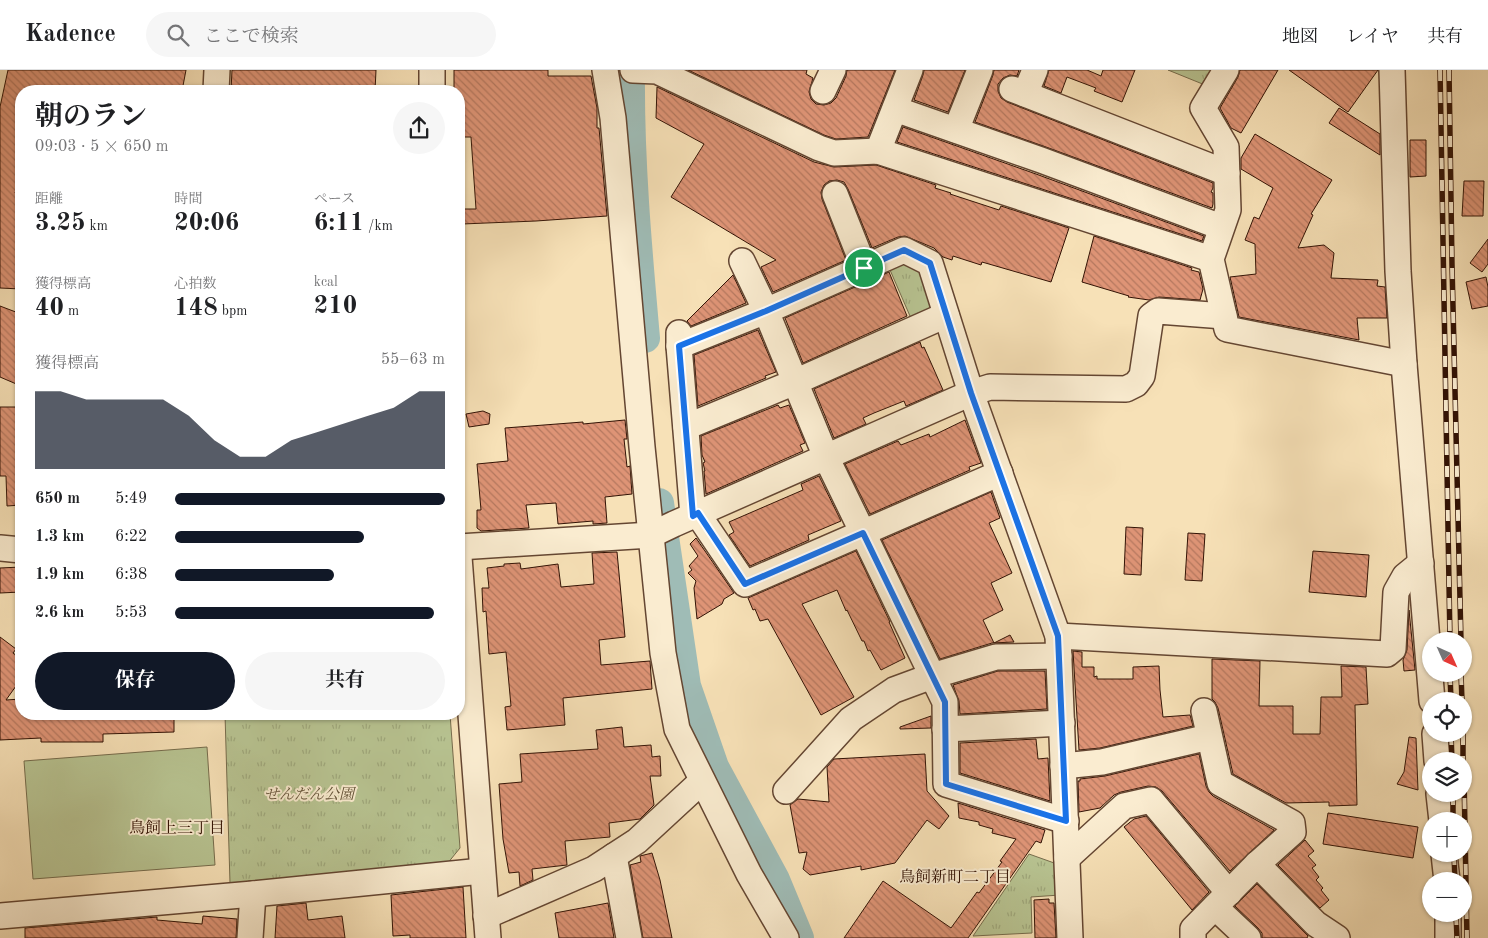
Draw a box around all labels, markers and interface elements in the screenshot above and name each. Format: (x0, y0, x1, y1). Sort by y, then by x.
search box (146, 12, 496, 57)
icon: search (164, 21, 192, 49)
text: Kadence (25, 23, 116, 47)
text: ここで検索 (204, 28, 299, 47)
text: 地図 (1282, 28, 1318, 46)
text: レイヤ (1346, 28, 1399, 46)
text: 共有 (1427, 28, 1463, 46)
button: share (393, 102, 445, 154)
text: 朝のラン (35, 104, 147, 132)
text: 09:03 · 5 × 650 m (35, 139, 168, 155)
text: 距離 (35, 192, 63, 206)
text: 時間 (174, 192, 202, 206)
text: ペース (314, 192, 355, 206)
text: 3.25 (35, 211, 86, 236)
text: 20:06 (174, 211, 239, 236)
text: 6:11 (314, 211, 364, 236)
text: km (86, 219, 108, 233)
text: /km (364, 219, 393, 233)
pin (843, 247, 885, 289)
icon: arrive (850, 254, 878, 282)
text: kcal (314, 275, 338, 289)
text: 獲得標高 (35, 277, 91, 291)
text: 心拍数 (174, 277, 216, 291)
text: 210 (314, 294, 357, 319)
text: 40 (35, 296, 64, 321)
text: 148 (174, 296, 218, 321)
text: m (64, 304, 79, 318)
text: bpm (218, 304, 247, 318)
text: 55–63 m (381, 352, 445, 368)
text: 獲得標高 (35, 356, 99, 372)
text: 650 m (35, 491, 80, 507)
text: 5:49 (115, 491, 147, 507)
text: 1.3 km (35, 529, 84, 545)
text: 6:22 (115, 529, 147, 545)
text: 1.9 km (35, 567, 84, 583)
text: 6:38 (115, 567, 147, 583)
text: 2.6 km (35, 605, 84, 621)
text: 5:53 (115, 605, 147, 621)
north arrow (1422, 632, 1472, 682)
map controls (1422, 632, 1472, 922)
button: 保存 (35, 652, 235, 710)
button: 共有 (245, 652, 445, 710)
button: locate (1422, 692, 1472, 742)
button: layers (1422, 752, 1472, 802)
park label: せんだん公園 (264, 786, 357, 803)
button: + (1422, 812, 1472, 862)
district label: 鳥飼上三丁目 (129, 819, 225, 837)
district label: 鳥飼新町二丁目 (899, 868, 1011, 886)
button: − (1422, 872, 1472, 922)

